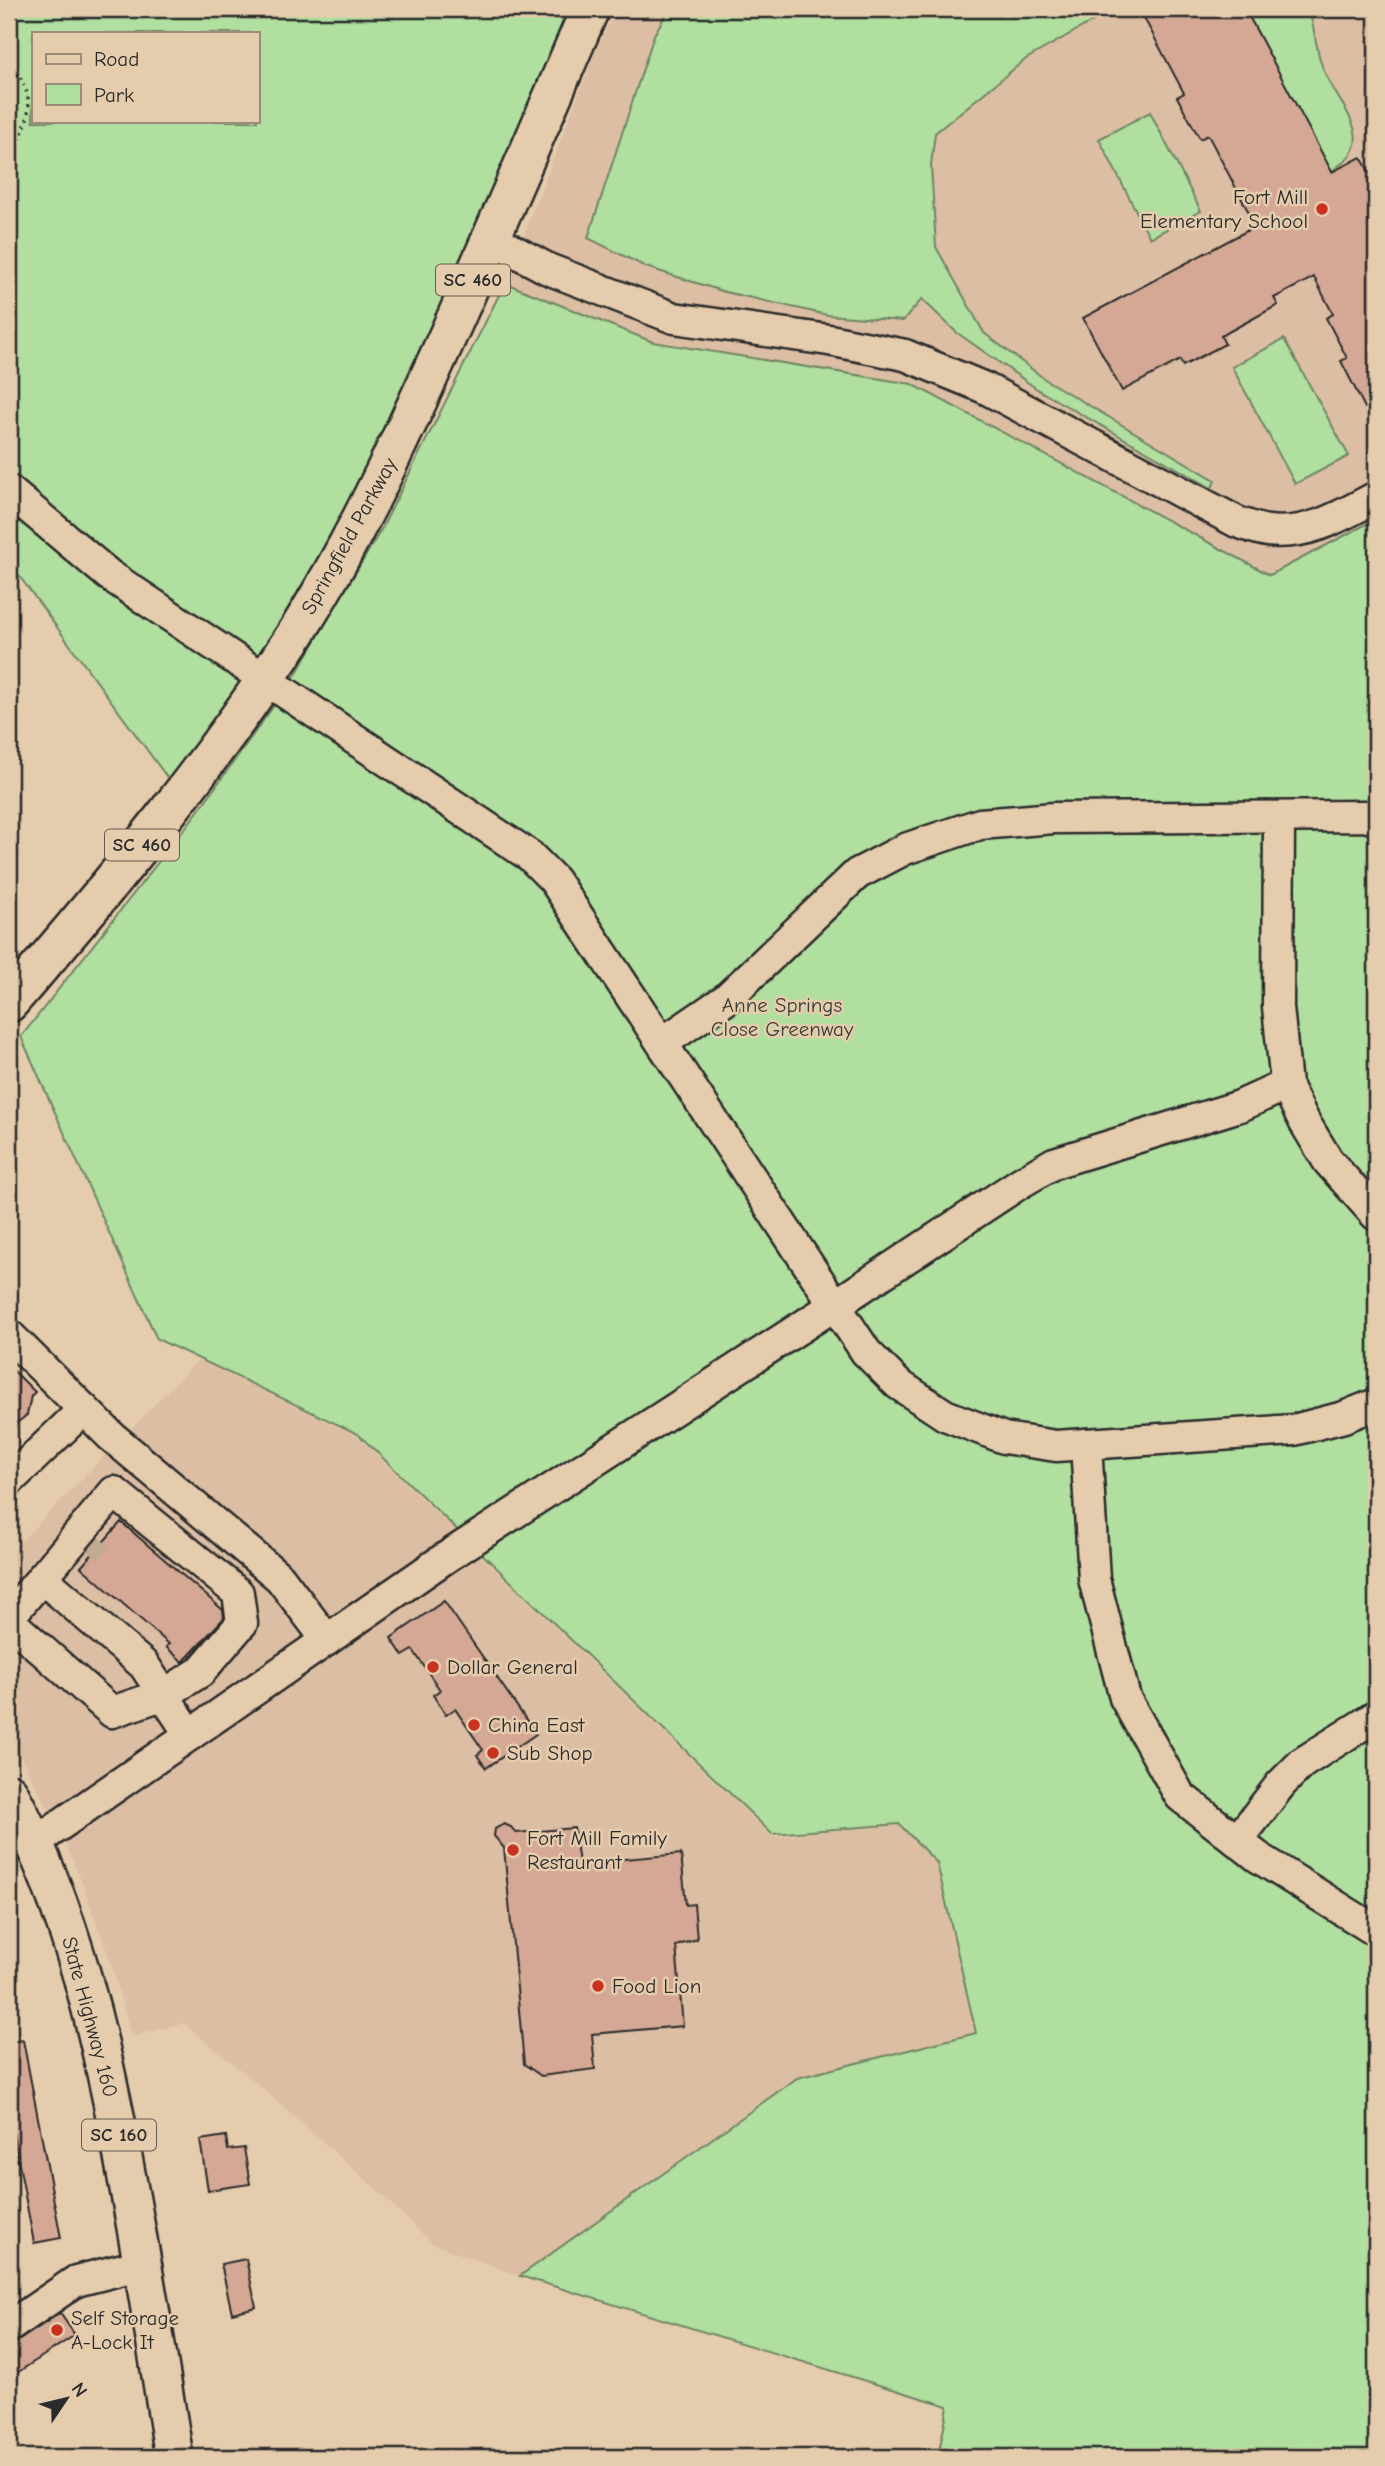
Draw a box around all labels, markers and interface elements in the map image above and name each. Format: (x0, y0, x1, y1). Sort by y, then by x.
legend (32, 32, 259, 122)
text: Road (94, 47, 139, 71)
text: Park (94, 83, 134, 107)
place label: Fort Mill Elementary School (1140, 185, 1308, 233)
marker: Fort Mill Elementary School (1314, 201, 1330, 217)
road number: SC 460 (436, 264, 510, 296)
street label: Springfield Parkway (296, 453, 402, 618)
road number: SC 460 (105, 830, 179, 860)
park label: Anne Springs Close Greenway (711, 993, 854, 1041)
place label: Dollar General (447, 1655, 578, 1679)
marker: Dollar General (425, 1659, 441, 1675)
place label: China East (488, 1713, 586, 1737)
marker: China East (466, 1717, 482, 1733)
place label: Sub Shop (507, 1741, 593, 1765)
marker: Sub Shop (485, 1745, 501, 1761)
place label: Fort Mill Family Restaurant (527, 1826, 667, 1874)
marker: Fort Mill Family Restaurant (505, 1842, 521, 1858)
street label: State Highway 160 (57, 1934, 123, 2100)
place label: Food Lion (612, 1974, 701, 1998)
marker: Food Lion (590, 1978, 606, 1994)
road number: SC 160 (82, 2120, 156, 2150)
place label: Self Storage A-Lock It (71, 2306, 179, 2354)
marker: Self Storage A-Lock It (49, 2322, 65, 2338)
north arrow (32, 2364, 102, 2434)
text: N (67, 2378, 92, 2401)

